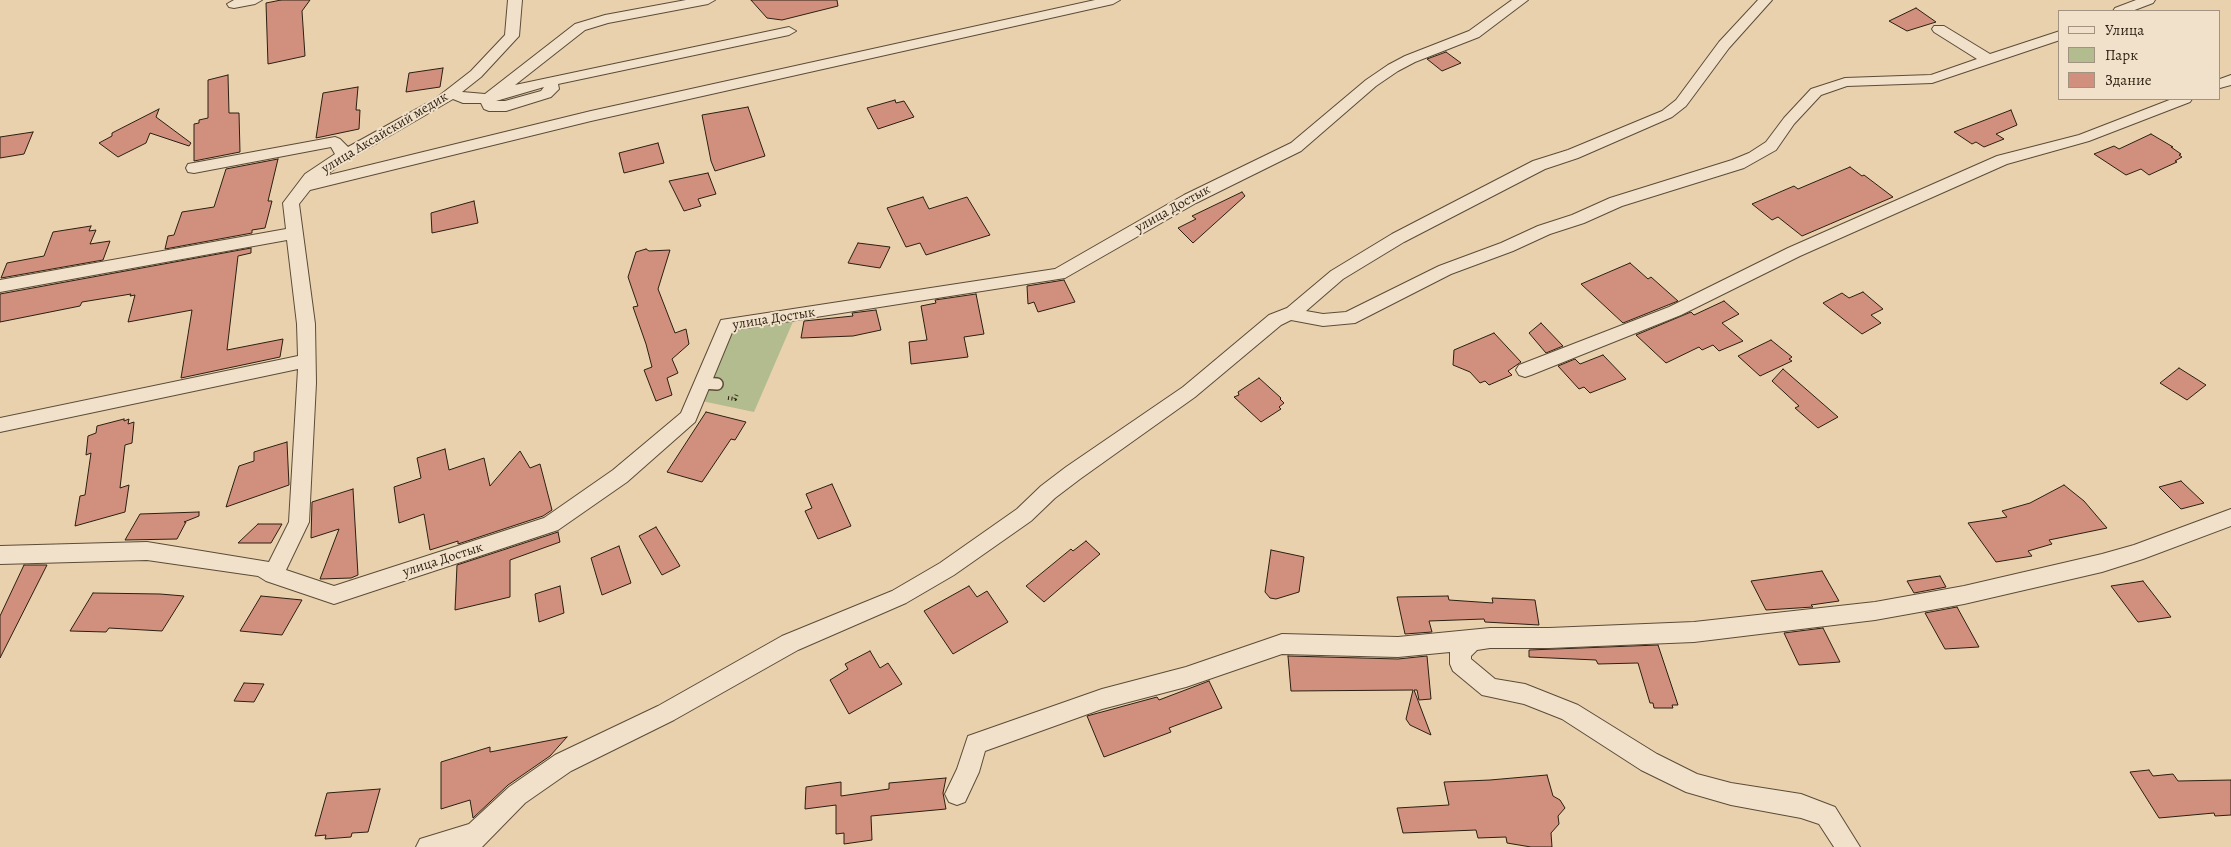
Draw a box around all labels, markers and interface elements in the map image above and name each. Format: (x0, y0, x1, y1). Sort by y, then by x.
legend (2058, 10, 2221, 100)
text: Улица (2105, 20, 2144, 40)
text: Парк (2105, 45, 2138, 65)
text: Здание (2105, 70, 2152, 90)
street label: улица Аксайский медик (319, 89, 451, 177)
street label: улица Достык (1132, 181, 1214, 237)
street label: улица Достык (731, 304, 817, 334)
street label: улица Достык (401, 539, 485, 581)

